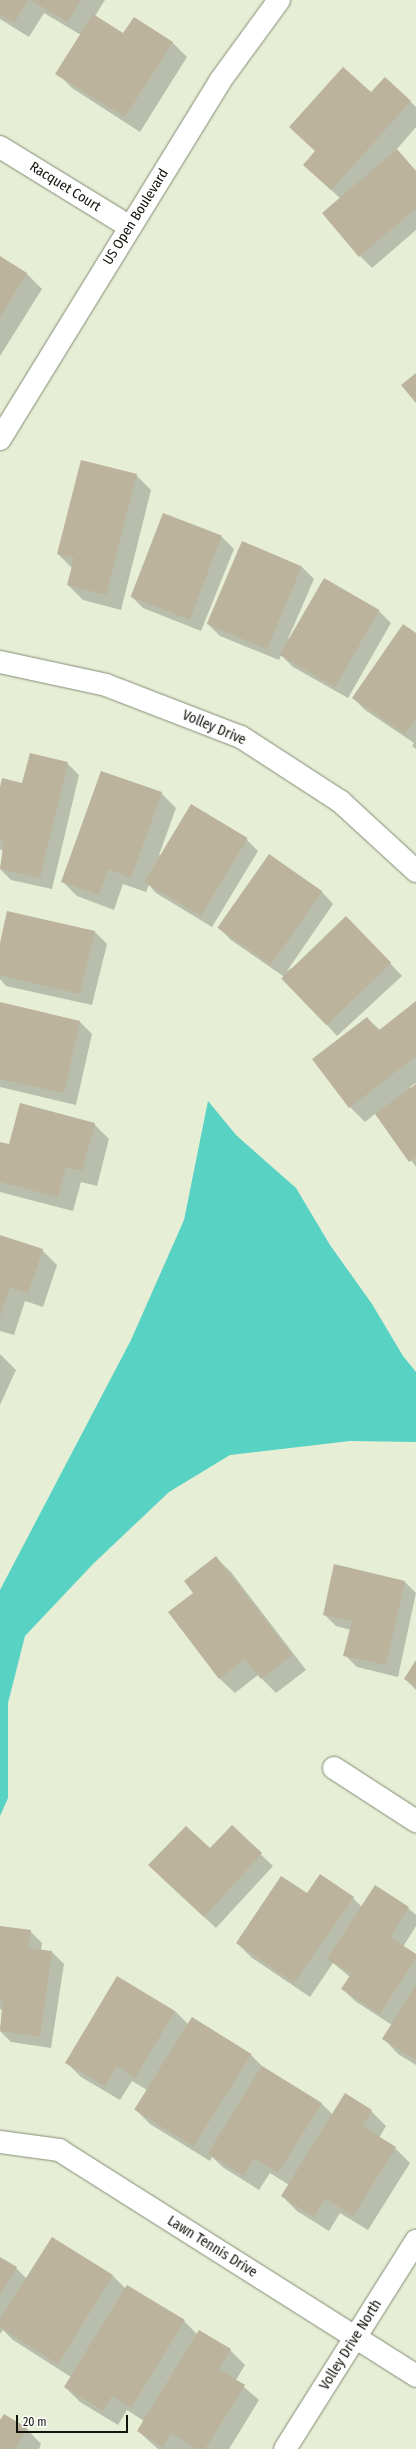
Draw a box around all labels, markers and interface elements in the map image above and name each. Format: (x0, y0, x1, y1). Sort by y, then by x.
street label: Racquet Court (26, 159, 104, 215)
street label: US Open Boulevard (100, 166, 172, 268)
street label: Volley Drive (180, 707, 248, 749)
street label: Lawn Tennis Drive (164, 2213, 260, 2281)
street label: Volley Drive North (316, 2297, 386, 2393)
scale bar (18, 2407, 130, 2433)
text: 20 m (23, 2415, 47, 2429)

